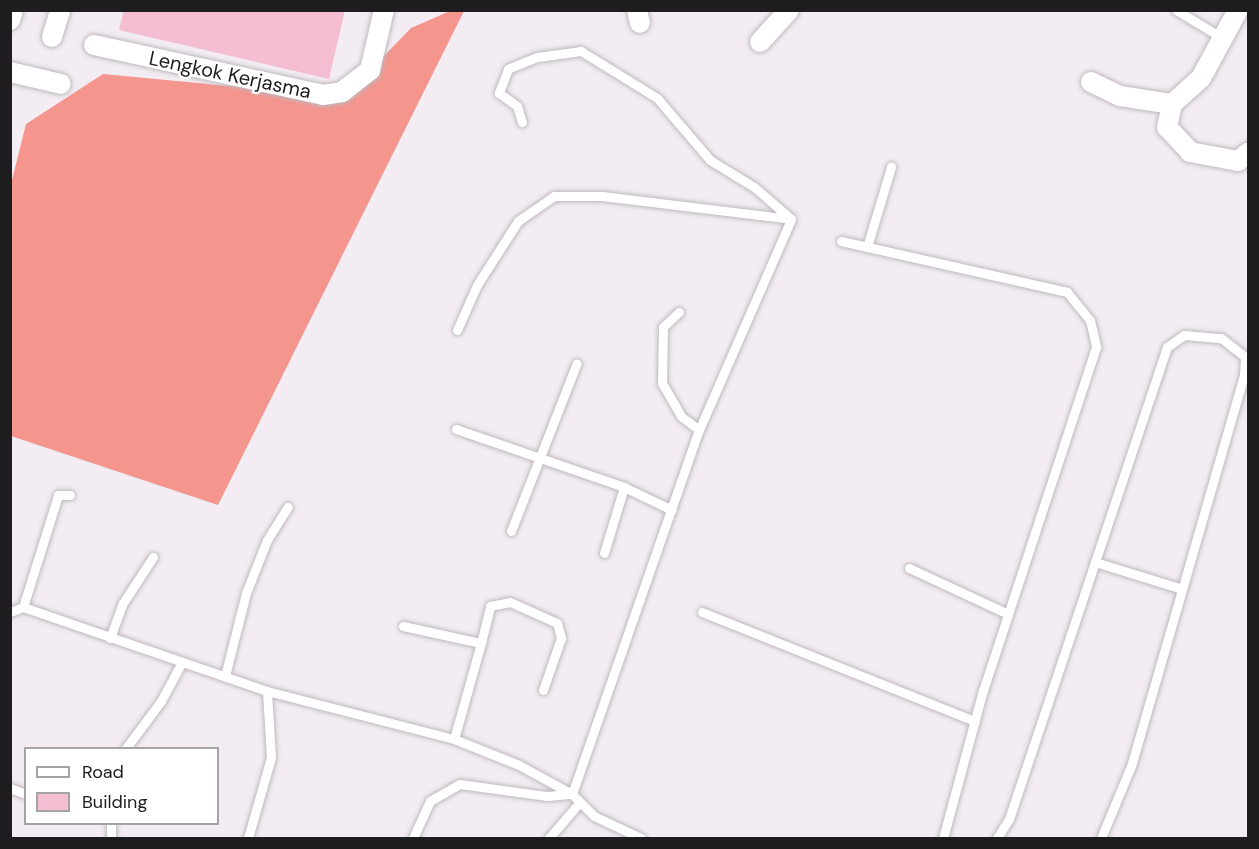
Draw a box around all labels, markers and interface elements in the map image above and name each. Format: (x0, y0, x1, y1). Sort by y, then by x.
street label: Lengkok Kerjasma (147, 46, 313, 104)
legend (24, 747, 219, 825)
text: Road (82, 760, 124, 784)
text: Building (82, 790, 147, 814)

